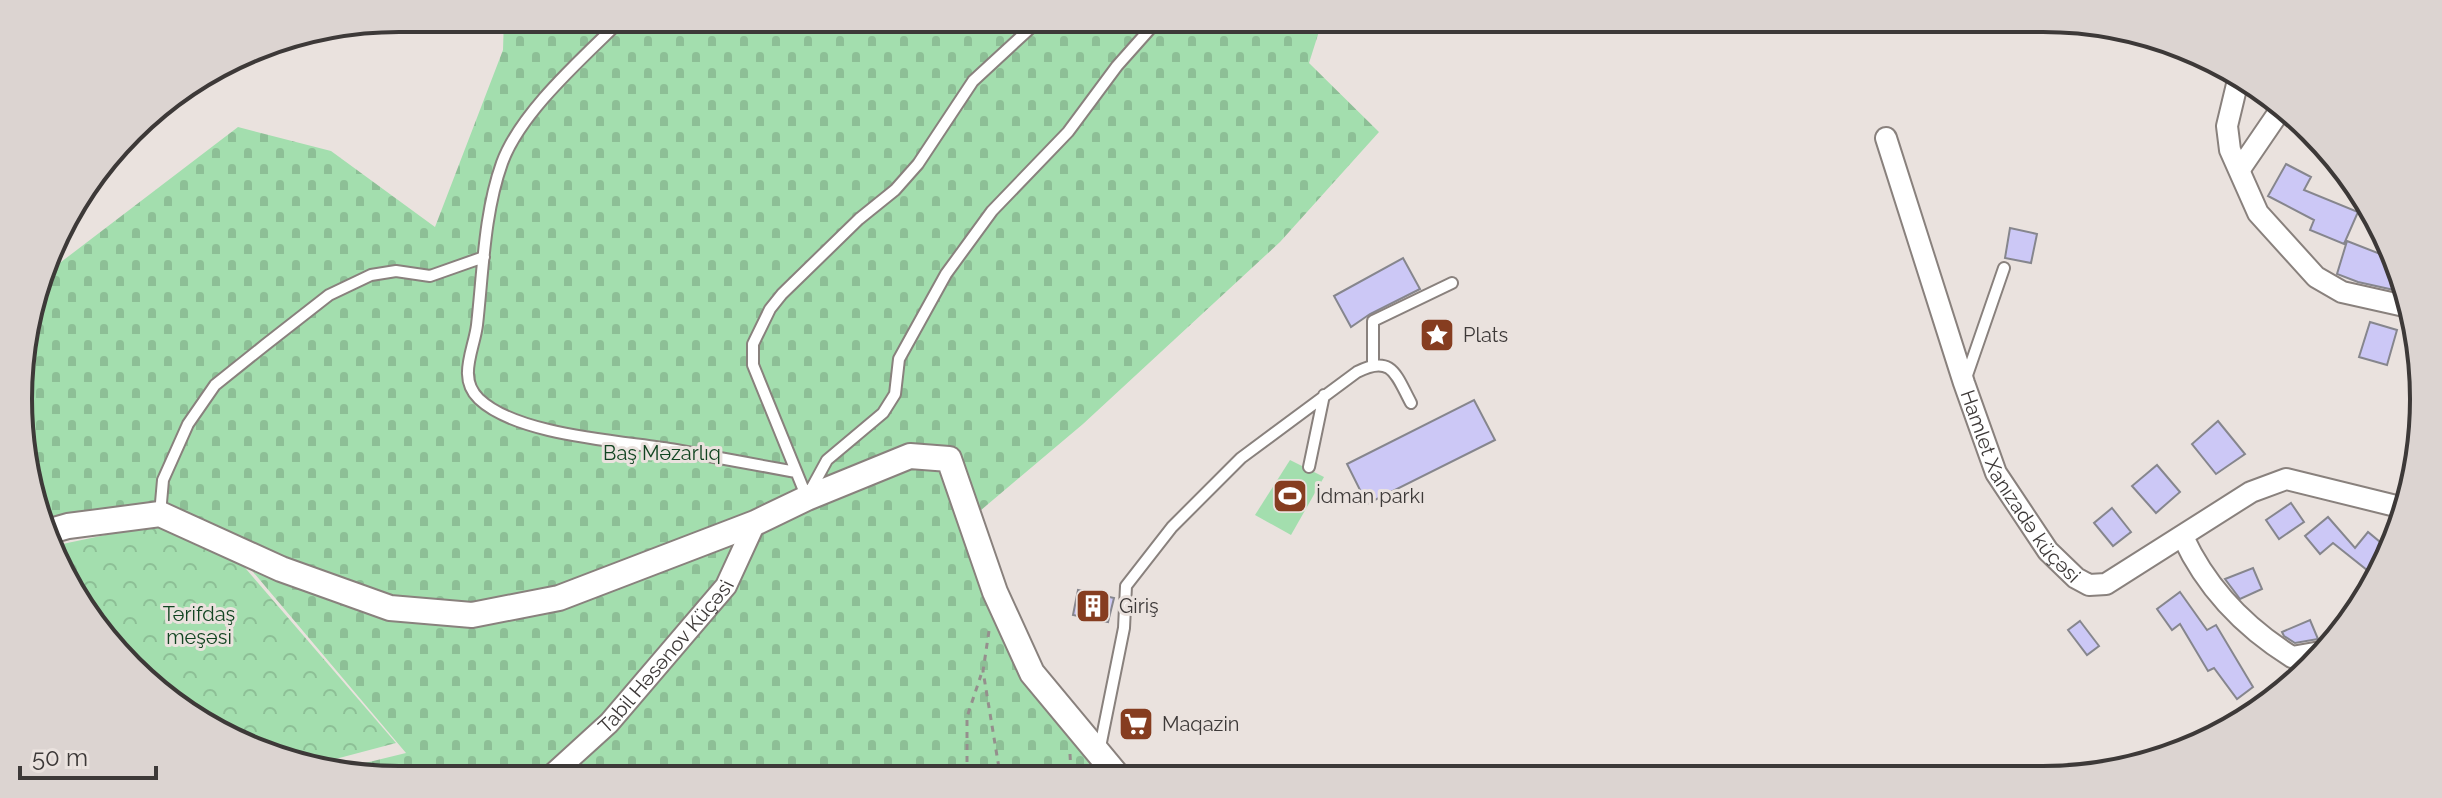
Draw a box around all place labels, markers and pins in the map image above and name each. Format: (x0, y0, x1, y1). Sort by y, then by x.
place icon: Plats (1418, 316, 1456, 354)
place label: Plats (1463, 323, 1508, 347)
sports icon: İdman parkı (1271, 477, 1309, 515)
place label: İdman parkı (1316, 483, 1425, 508)
building icon: Giriş (1074, 587, 1112, 625)
place label: Giriş (1119, 594, 1159, 618)
supermarket icon: Maqazin (1117, 705, 1155, 743)
place label: Maqazin (1162, 712, 1239, 736)

